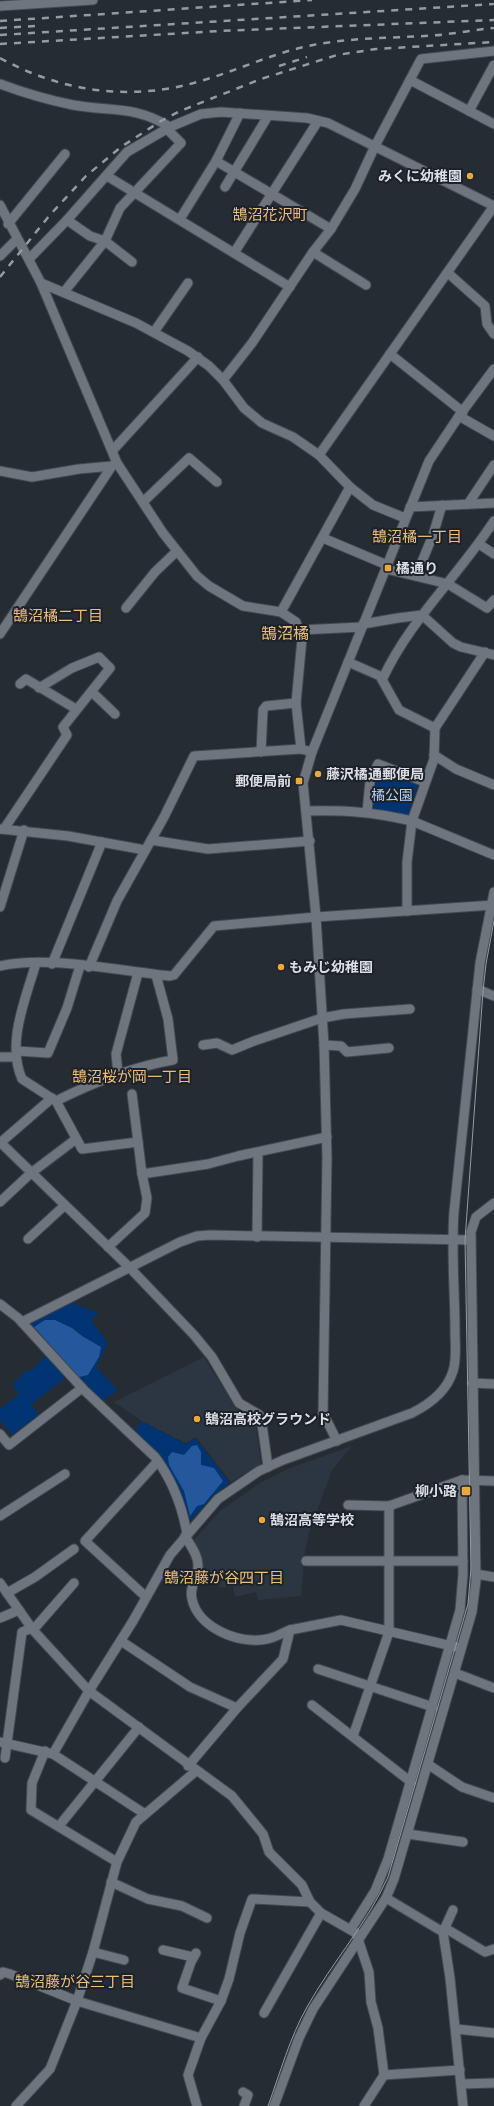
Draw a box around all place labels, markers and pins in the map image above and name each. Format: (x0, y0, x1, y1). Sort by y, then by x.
place label: みくに幼稚園 (378, 167, 462, 186)
marker: みくに幼稚園 (465, 171, 475, 181)
place label: 橘通り (396, 559, 438, 578)
marker: 橘通り (383, 563, 393, 573)
place label: 藤沢橘通郵便局 (326, 765, 424, 784)
marker: 藤沢橘通郵便局 (313, 769, 323, 779)
place label: 郵便局前 (235, 772, 291, 791)
marker: 郵便局前 (294, 776, 304, 786)
place label: もみじ幼稚園 (289, 958, 373, 977)
marker: もみじ幼稚園 (276, 962, 286, 972)
place label: 鵠沼高校グラウンド (205, 1410, 331, 1429)
marker: 鵠沼高校グラウンド (192, 1414, 202, 1424)
place label: 柳小路 (415, 1482, 457, 1501)
marker: 柳小路 (460, 1485, 472, 1497)
place label: 鵠沼高等学校 (270, 1511, 354, 1530)
marker: 鵠沼高等学校 (257, 1515, 267, 1525)

